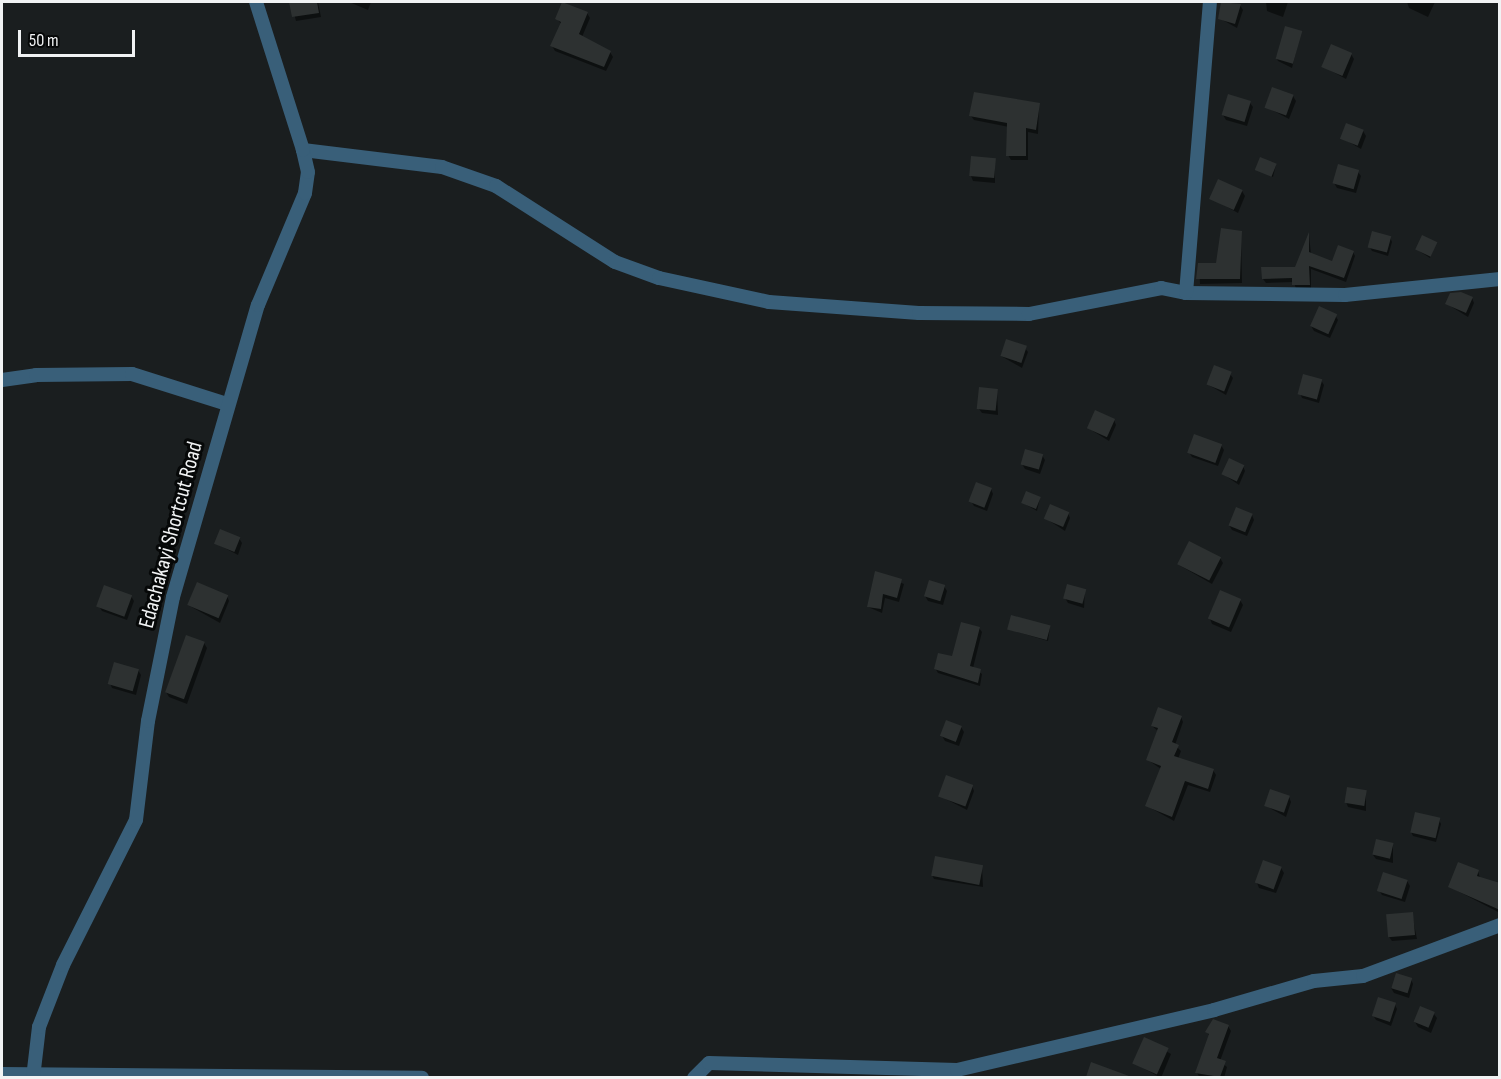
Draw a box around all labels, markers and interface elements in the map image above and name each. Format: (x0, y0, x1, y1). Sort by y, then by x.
scale bar (21, 18, 138, 56)
text: 50 m (29, 30, 59, 51)
street label: Edachakayi Shortcut Road (133, 439, 209, 631)

